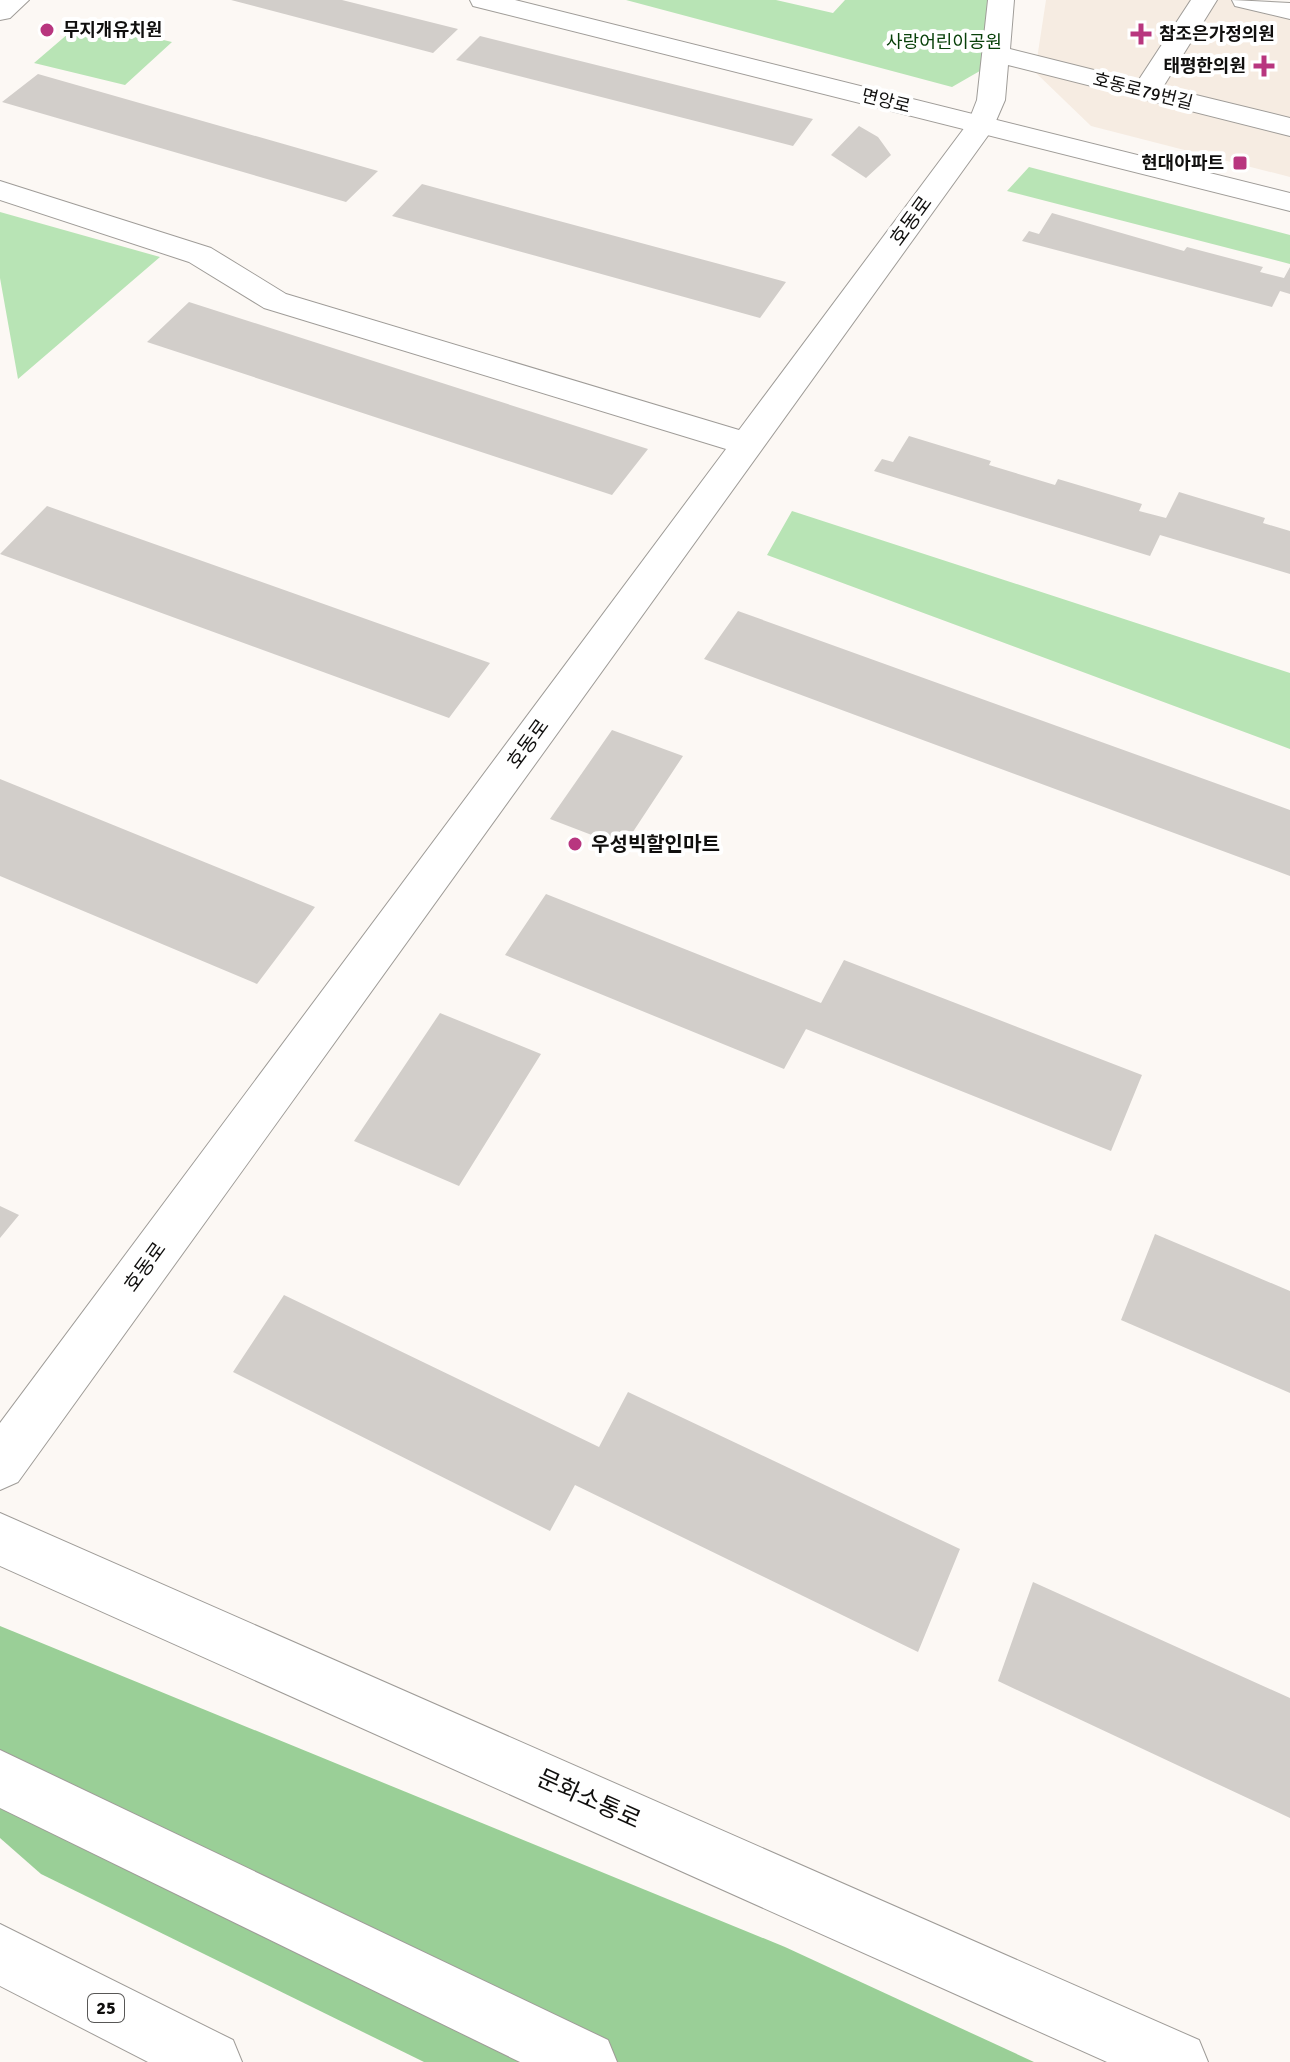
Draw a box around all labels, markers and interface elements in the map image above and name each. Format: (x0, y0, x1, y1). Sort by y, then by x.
place label: 무지개유치원 (63, 19, 162, 41)
marker: 무지개유치원 (38, 21, 56, 39)
marker: 참조은가정의원 (1130, 23, 1152, 45)
place label: 참조은가정의원 (1159, 23, 1275, 45)
park label: 사랑어린이공원 (886, 31, 1002, 53)
place label: 태평한의원 (1163, 55, 1246, 77)
marker: 태평한의원 (1253, 55, 1275, 77)
street label: 호동로79번길 (1091, 68, 1195, 114)
street label: 면앙로 (859, 84, 913, 118)
place label: 현대아파트 (1141, 152, 1224, 174)
marker: 현대아파트 (1231, 154, 1249, 172)
street label: 호동로 (885, 191, 937, 251)
street label: 호동로 (502, 714, 554, 774)
place label: 우성빅할인마트 (591, 832, 720, 857)
marker: 우성빅할인마트 (566, 835, 584, 853)
street label: 호동로 (119, 1237, 171, 1297)
street label: 문화소통로 (532, 1763, 646, 1835)
road number: 25 (88, 1994, 124, 2022)

